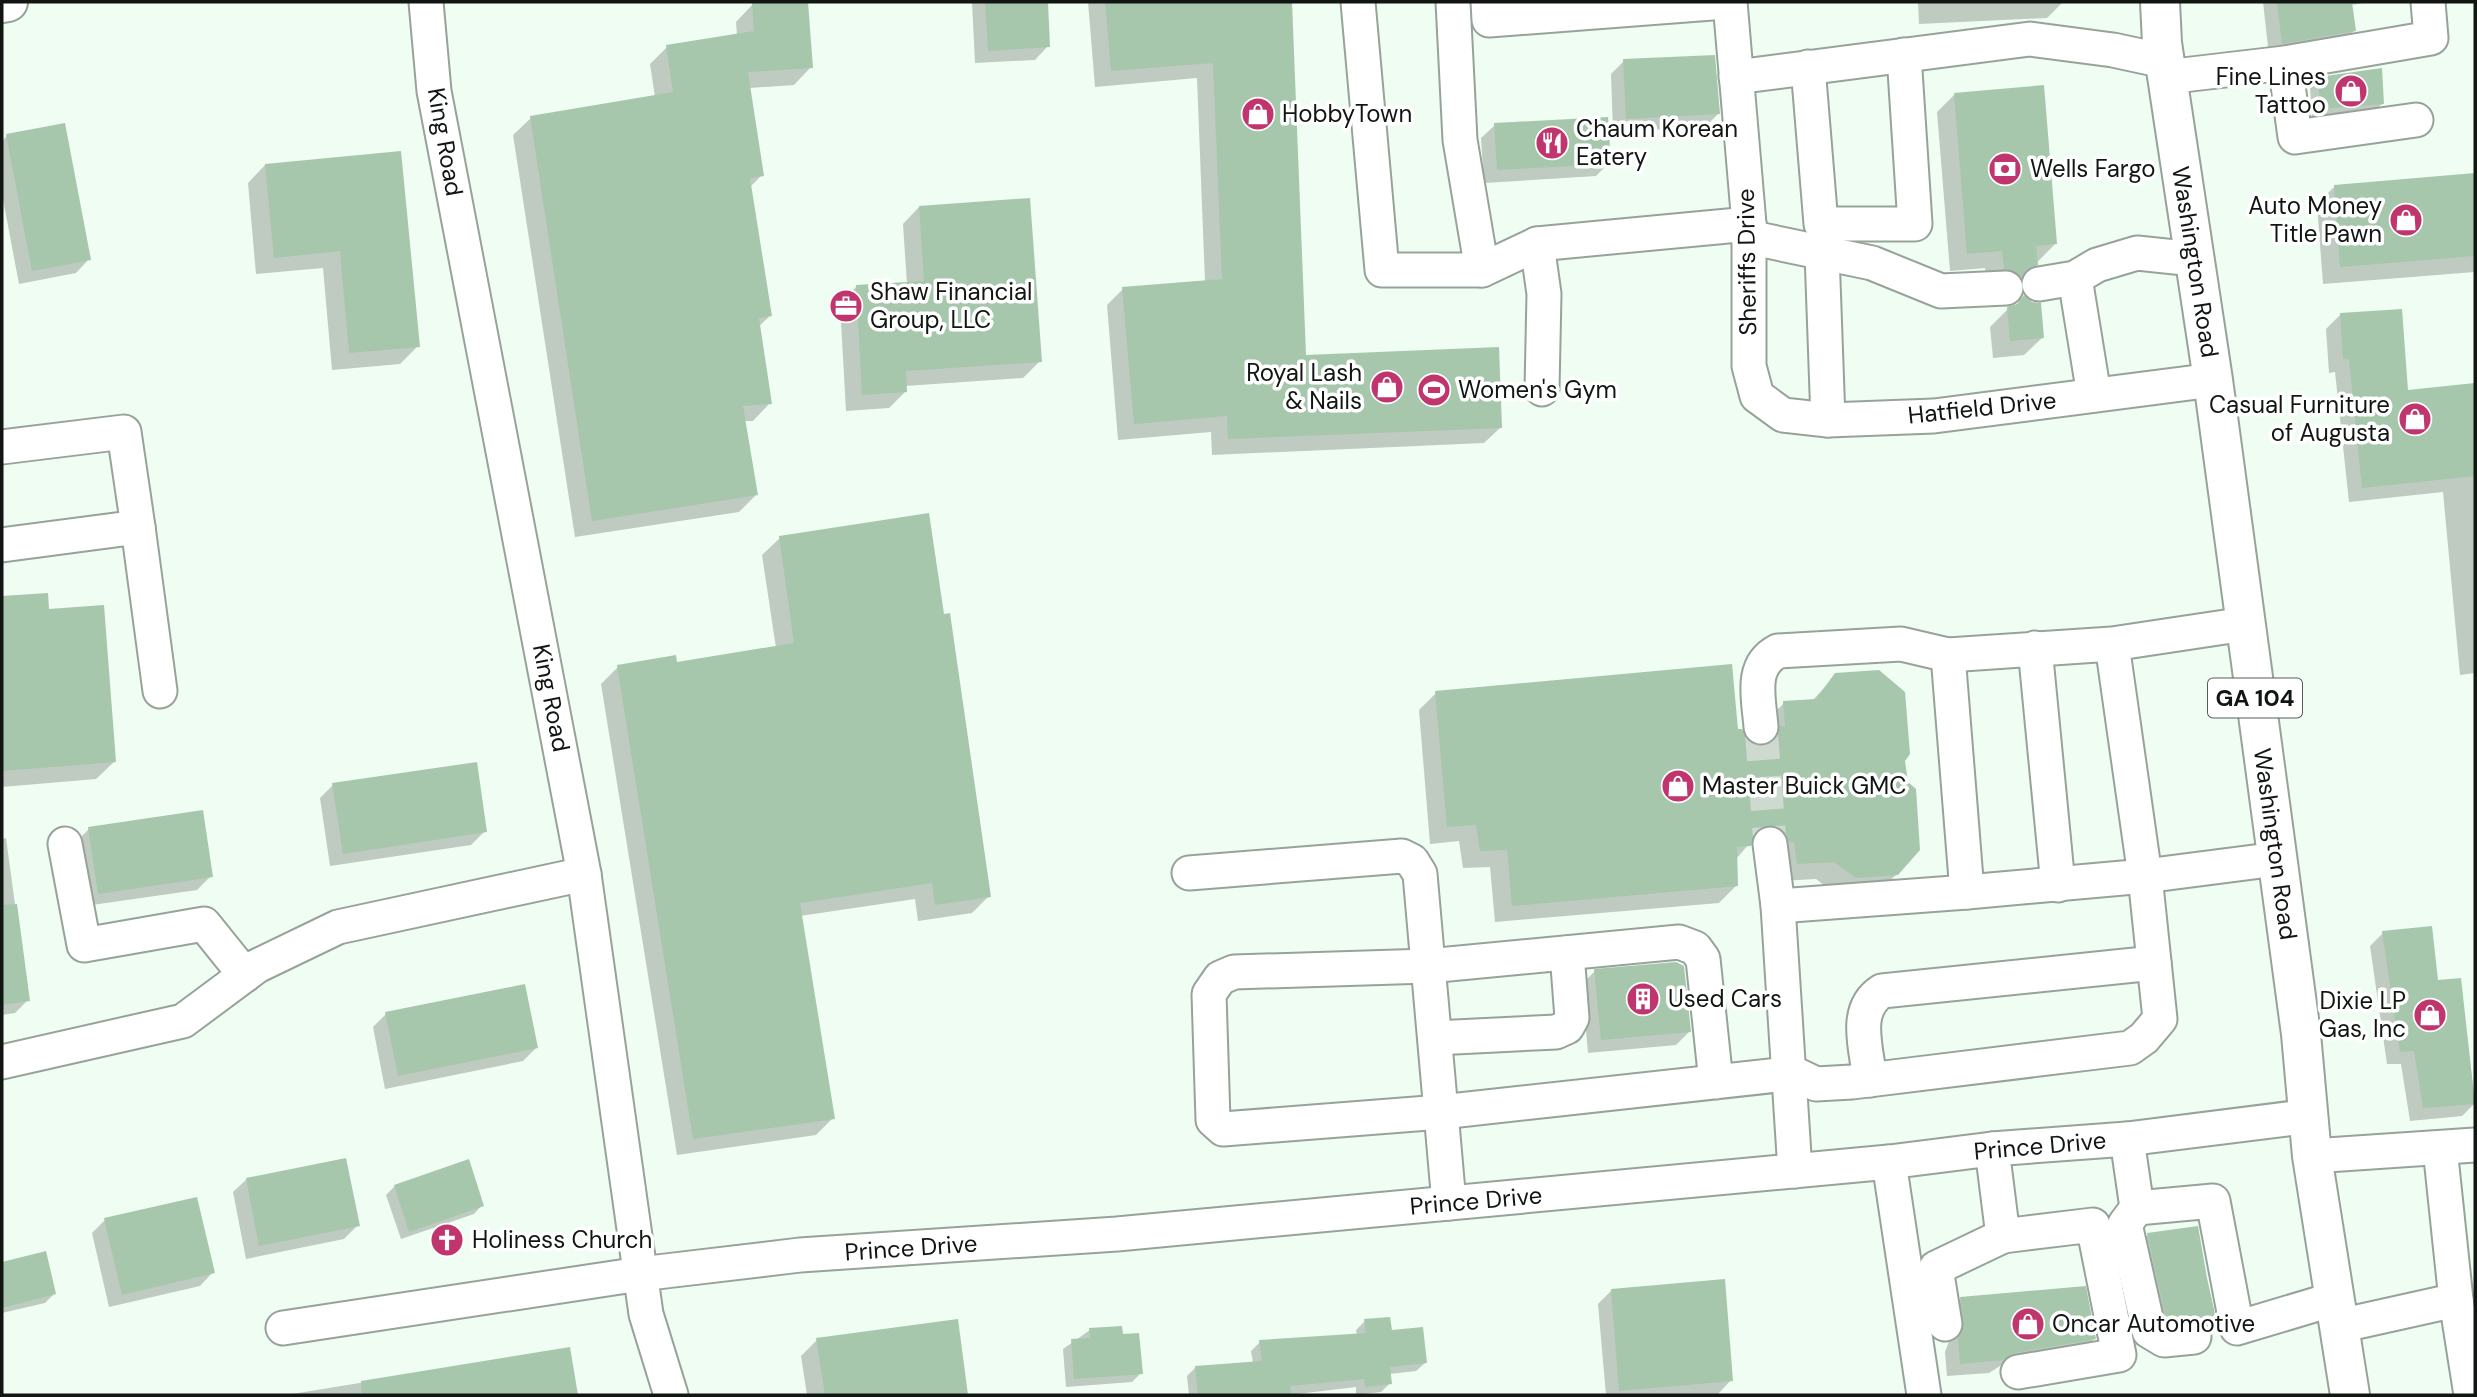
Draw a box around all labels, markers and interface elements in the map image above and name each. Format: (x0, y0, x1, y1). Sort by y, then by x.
place label: Fine Lines Tattoo (2216, 61, 2326, 120)
shop icon: Fine Lines Tattoo (2332, 72, 2370, 110)
street label: King Road (421, 85, 470, 198)
shop icon: HobbyTown (1239, 95, 1277, 133)
place label: HobbyTown (1282, 98, 1412, 129)
place label: Chaum Korean Eatery (1576, 113, 1738, 172)
restaurant icon: Chaum Korean Eatery (1533, 124, 1571, 162)
bank icon: Wells Fargo (1986, 150, 2024, 188)
place label: Wells Fargo (2030, 153, 2156, 184)
street label: Washington Road (2165, 164, 2226, 360)
street label: Sheriffs Drive (1730, 188, 1763, 336)
place label: Auto Money Title Pawn (2248, 190, 2382, 249)
shop icon: Auto Money Title Pawn (2387, 201, 2425, 239)
place label: Shaw Financial Group, LLC (870, 276, 1032, 335)
office icon: Shaw Financial Group, LLC (827, 287, 865, 325)
place label: Royal Lash & Nails (1246, 357, 1362, 416)
shop icon: Royal Lash & Nails (1368, 368, 1406, 406)
sports icon: Women's Gym (1415, 371, 1453, 409)
place label: Women's Gym (1458, 374, 1617, 405)
street label: Hatfield Drive (1906, 384, 2058, 431)
place label: Casual Furniture of Augusta (2209, 389, 2390, 448)
shop icon: Casual Furniture of Augusta (2396, 400, 2434, 438)
street label: King Road (526, 641, 577, 754)
road number: GA 104 (2208, 678, 2302, 718)
street label: Washington Road (2247, 746, 2304, 942)
shop icon: Master Buick GMC (1659, 767, 1697, 805)
place label: Master Buick GMC (1702, 770, 1907, 801)
building icon: Used Cars (1624, 980, 1662, 1018)
place label: Used Cars (1668, 983, 1782, 1014)
place label: Dixie LP Gas, Inc (2319, 985, 2406, 1044)
shop icon: Dixie LP Gas, Inc (2411, 996, 2449, 1034)
street label: Prince Drive (1972, 1124, 2108, 1167)
street label: Prince Drive (1408, 1179, 1544, 1222)
church icon: Holiness Church (428, 1221, 466, 1259)
place label: Holiness Church (472, 1224, 652, 1255)
street label: Prince Drive (844, 1227, 978, 1268)
shop icon: Oncar Automotive (2009, 1305, 2047, 1343)
place label: Oncar Automotive (2052, 1308, 2255, 1339)

